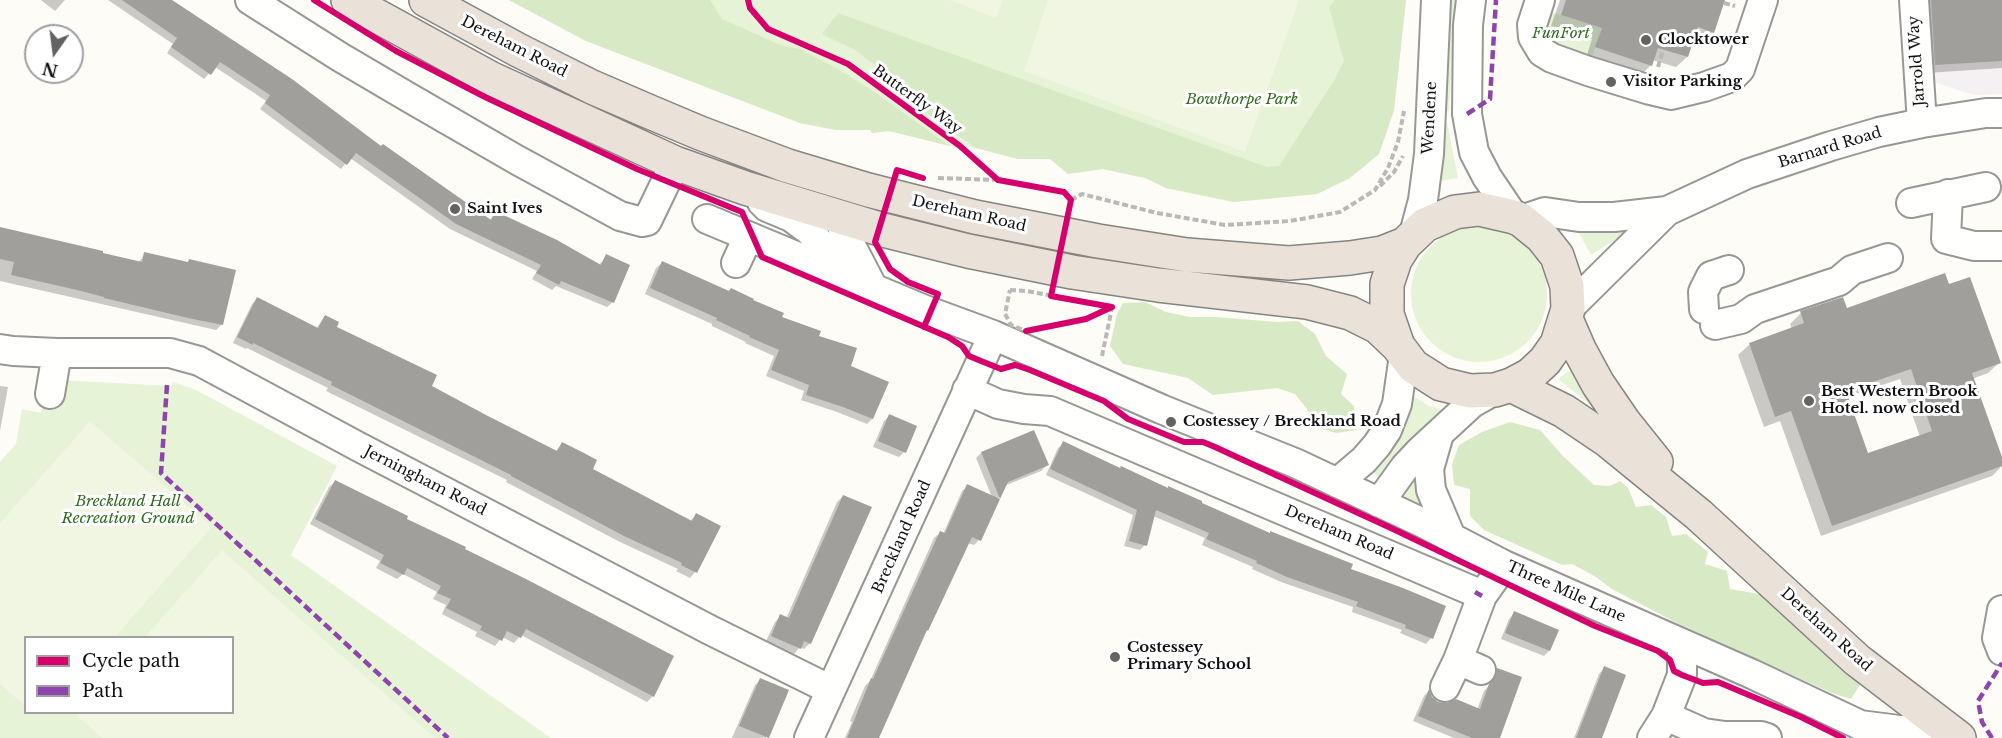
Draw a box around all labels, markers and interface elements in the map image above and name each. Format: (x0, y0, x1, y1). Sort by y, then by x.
street label: Dereham Road (458, 13, 570, 81)
street label: Jarrold Way (1905, 15, 1929, 107)
north arrow (24, 24, 84, 84)
park label: FunFort (1532, 25, 1590, 43)
place label: Clocktower (1658, 31, 1749, 49)
marker: Clocktower (1639, 33, 1653, 47)
text: N (40, 58, 60, 81)
street label: Butterfly Way (869, 61, 965, 139)
place label: Visitor Parking (1623, 73, 1742, 91)
marker: Visitor Parking (1604, 75, 1618, 89)
street label: Wendene (1419, 81, 1441, 155)
park label: Bowthorpe Park (1186, 91, 1298, 109)
street label: Barnard Road (1776, 124, 1884, 172)
street label: Dereham Road (910, 192, 1028, 236)
place label: Saint Ives (467, 200, 542, 218)
marker: Saint Ives (448, 202, 462, 216)
place label: Best Western Brook Hotel. now closed (1821, 383, 1977, 418)
marker: Best Western Brook Hotel. now closed (1802, 394, 1816, 408)
place label: Costessey / Breckland Road (1183, 413, 1401, 431)
marker: Costessey / Breckland Road (1164, 415, 1178, 429)
street label: Jerningham Road (361, 442, 489, 520)
street label: Breckland Road (869, 478, 935, 596)
park label: Breckland Hall Recreation Ground (62, 493, 194, 528)
street label: Dereham Road (1282, 502, 1396, 564)
street label: Three Mile Lane (1504, 558, 1628, 626)
street label: Dereham Road (1777, 584, 1875, 676)
legend (24, 636, 234, 714)
place label: Costessey Primary School (1127, 639, 1251, 674)
text: Cycle path (82, 650, 180, 672)
marker: Costessey Primary School (1108, 650, 1122, 664)
text: Path (82, 680, 123, 702)

